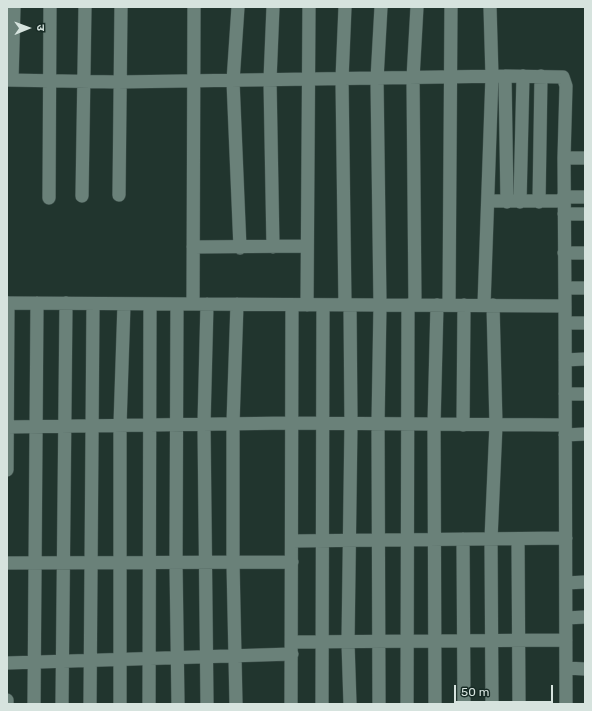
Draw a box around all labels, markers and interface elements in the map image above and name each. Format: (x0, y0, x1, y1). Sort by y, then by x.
north arrow (8, 8, 48, 48)
text: उ (34, 24, 47, 31)
scale bar (456, 677, 555, 703)
text: 50 m (461, 685, 489, 699)

